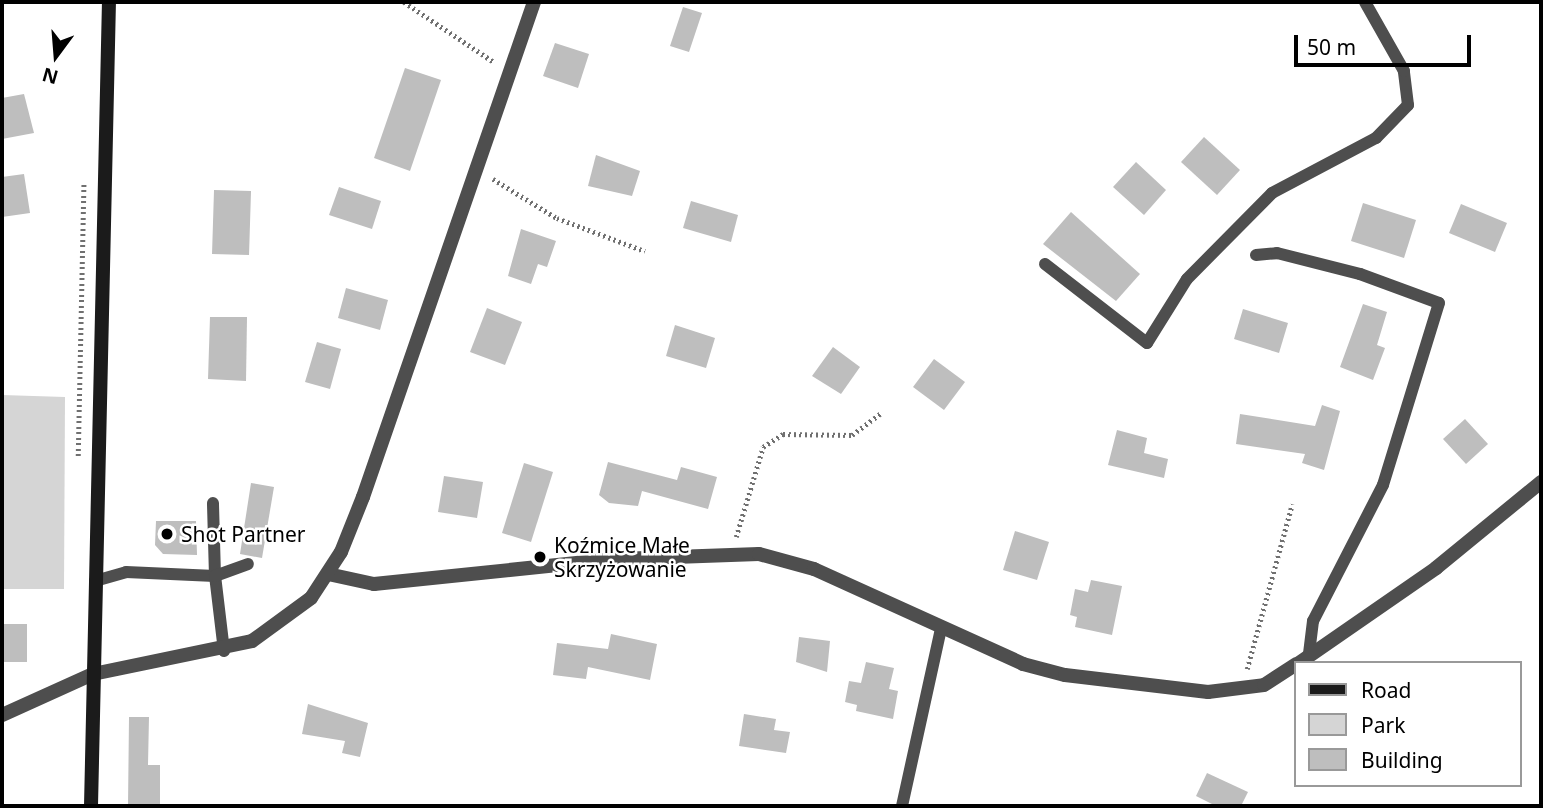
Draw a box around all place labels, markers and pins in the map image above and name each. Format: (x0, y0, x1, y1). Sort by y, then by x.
place label: Shot Partner (181, 521, 305, 547)
marker: Shot Partner (159, 526, 175, 542)
place label: Koźmice Małe Skrzyżowanie (554, 532, 690, 582)
marker: Koźmice Małe Skrzyżowanie (532, 549, 548, 565)

